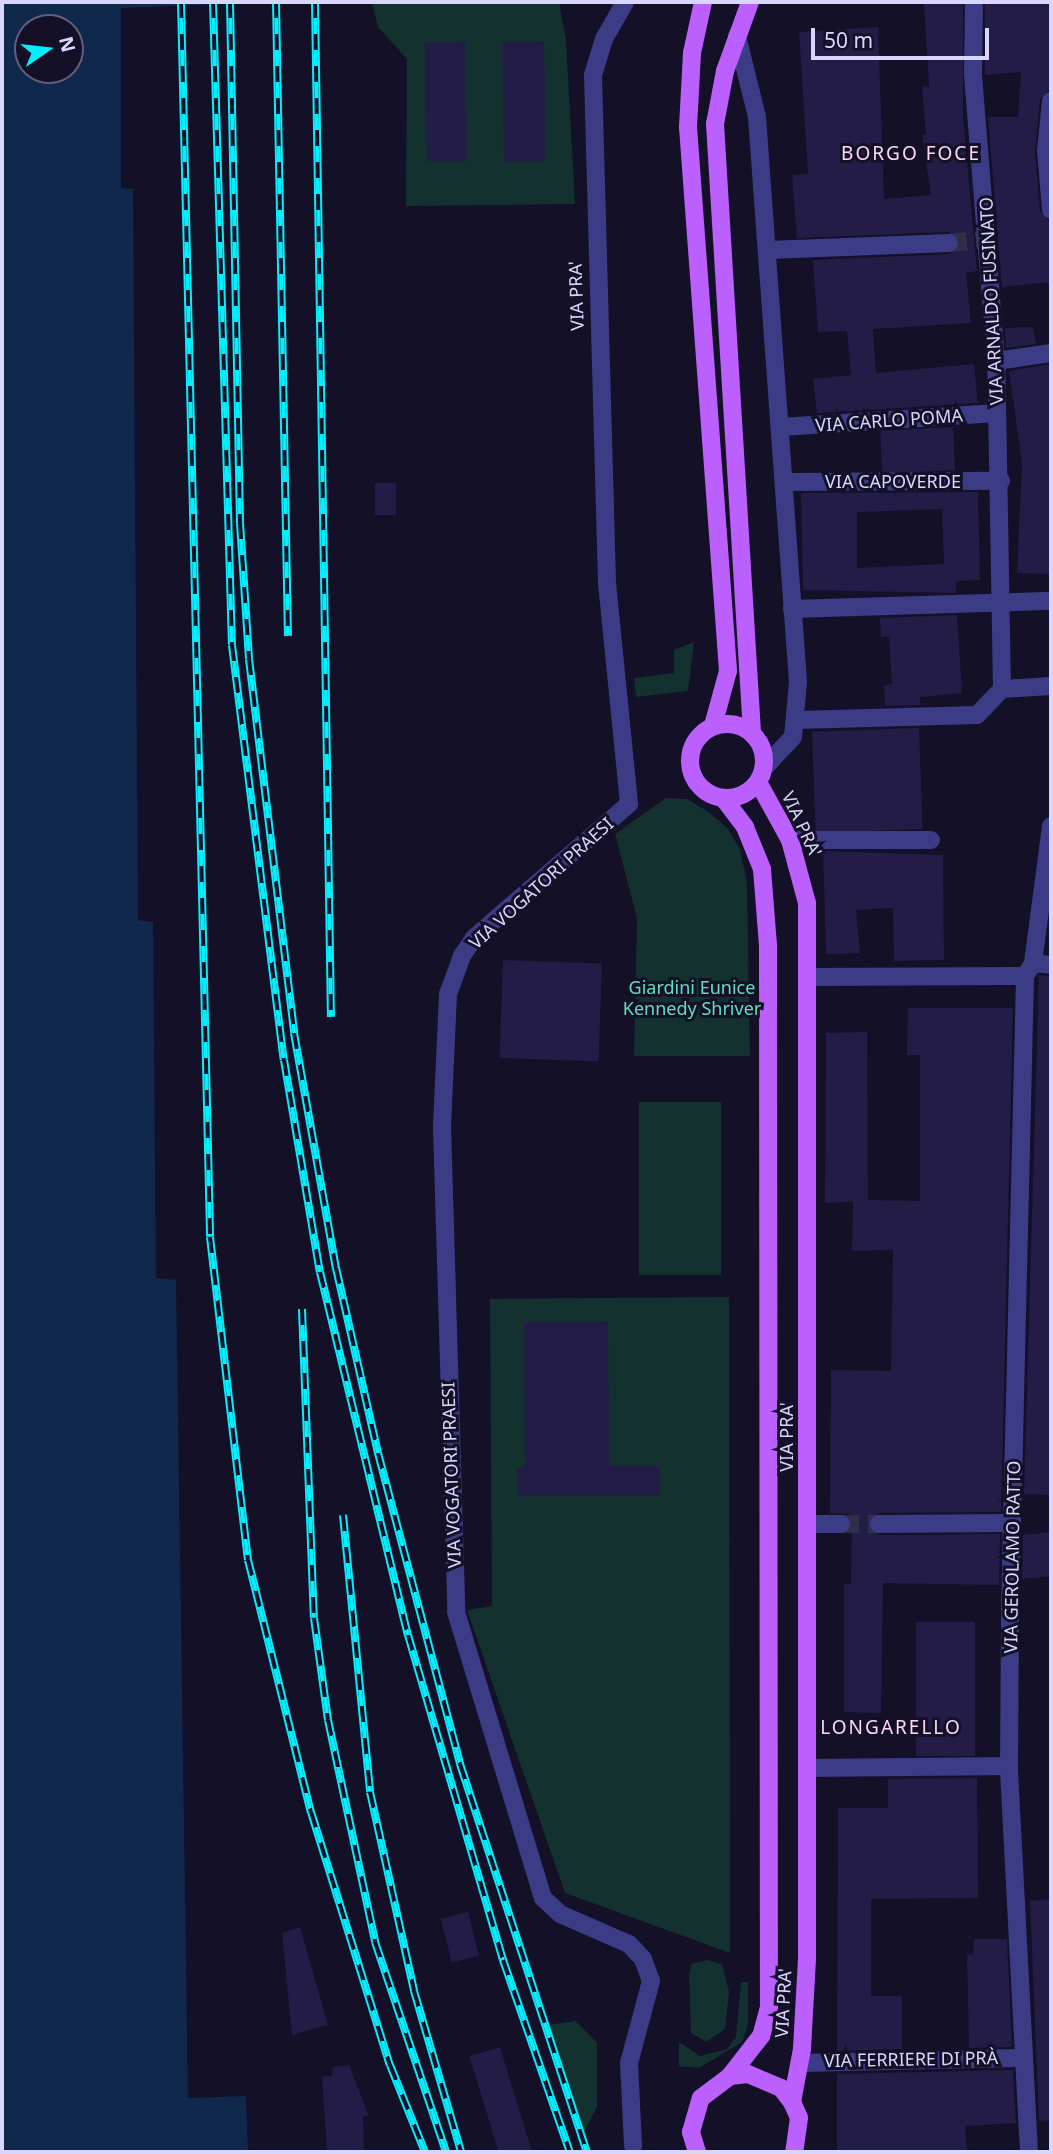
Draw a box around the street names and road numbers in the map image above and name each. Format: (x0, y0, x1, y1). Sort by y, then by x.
street label: VIA ARNALDO FUSINATO (975, 196, 1007, 406)
street label: VIA PRA' (564, 261, 588, 331)
street label: VIA CARLO POMA (815, 404, 963, 436)
street label: VIA CAPOVERDE (825, 470, 961, 492)
street label: VIA PRA' (778, 788, 826, 860)
street label: VIA VOGATORI PRAESI (465, 813, 617, 953)
street label: VIA VOGATORI PRAESI (437, 1381, 465, 1569)
street label: VIA PRA' (775, 1402, 797, 1472)
street label: VIA GEROLAMO RATTO (1000, 1460, 1024, 1654)
street label: VIA PRA' (770, 1968, 796, 2038)
street label: VIA FERRIERE DI PRÀ (824, 2047, 998, 2071)

